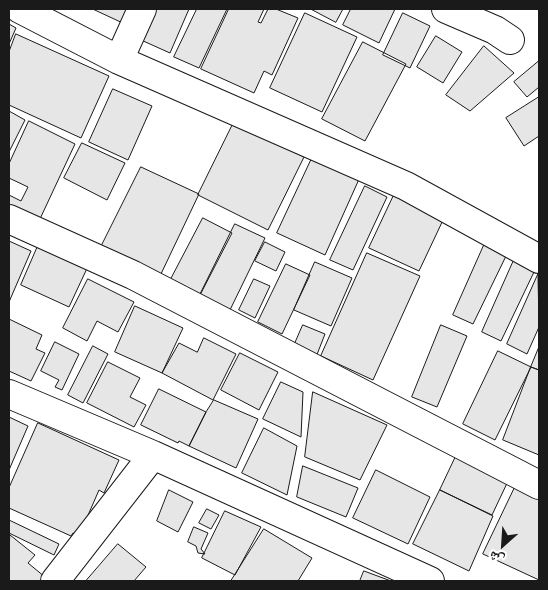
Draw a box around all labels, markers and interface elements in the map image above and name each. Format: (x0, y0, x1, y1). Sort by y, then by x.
north arrow (478, 520, 528, 570)
text: ش (486, 548, 507, 570)

